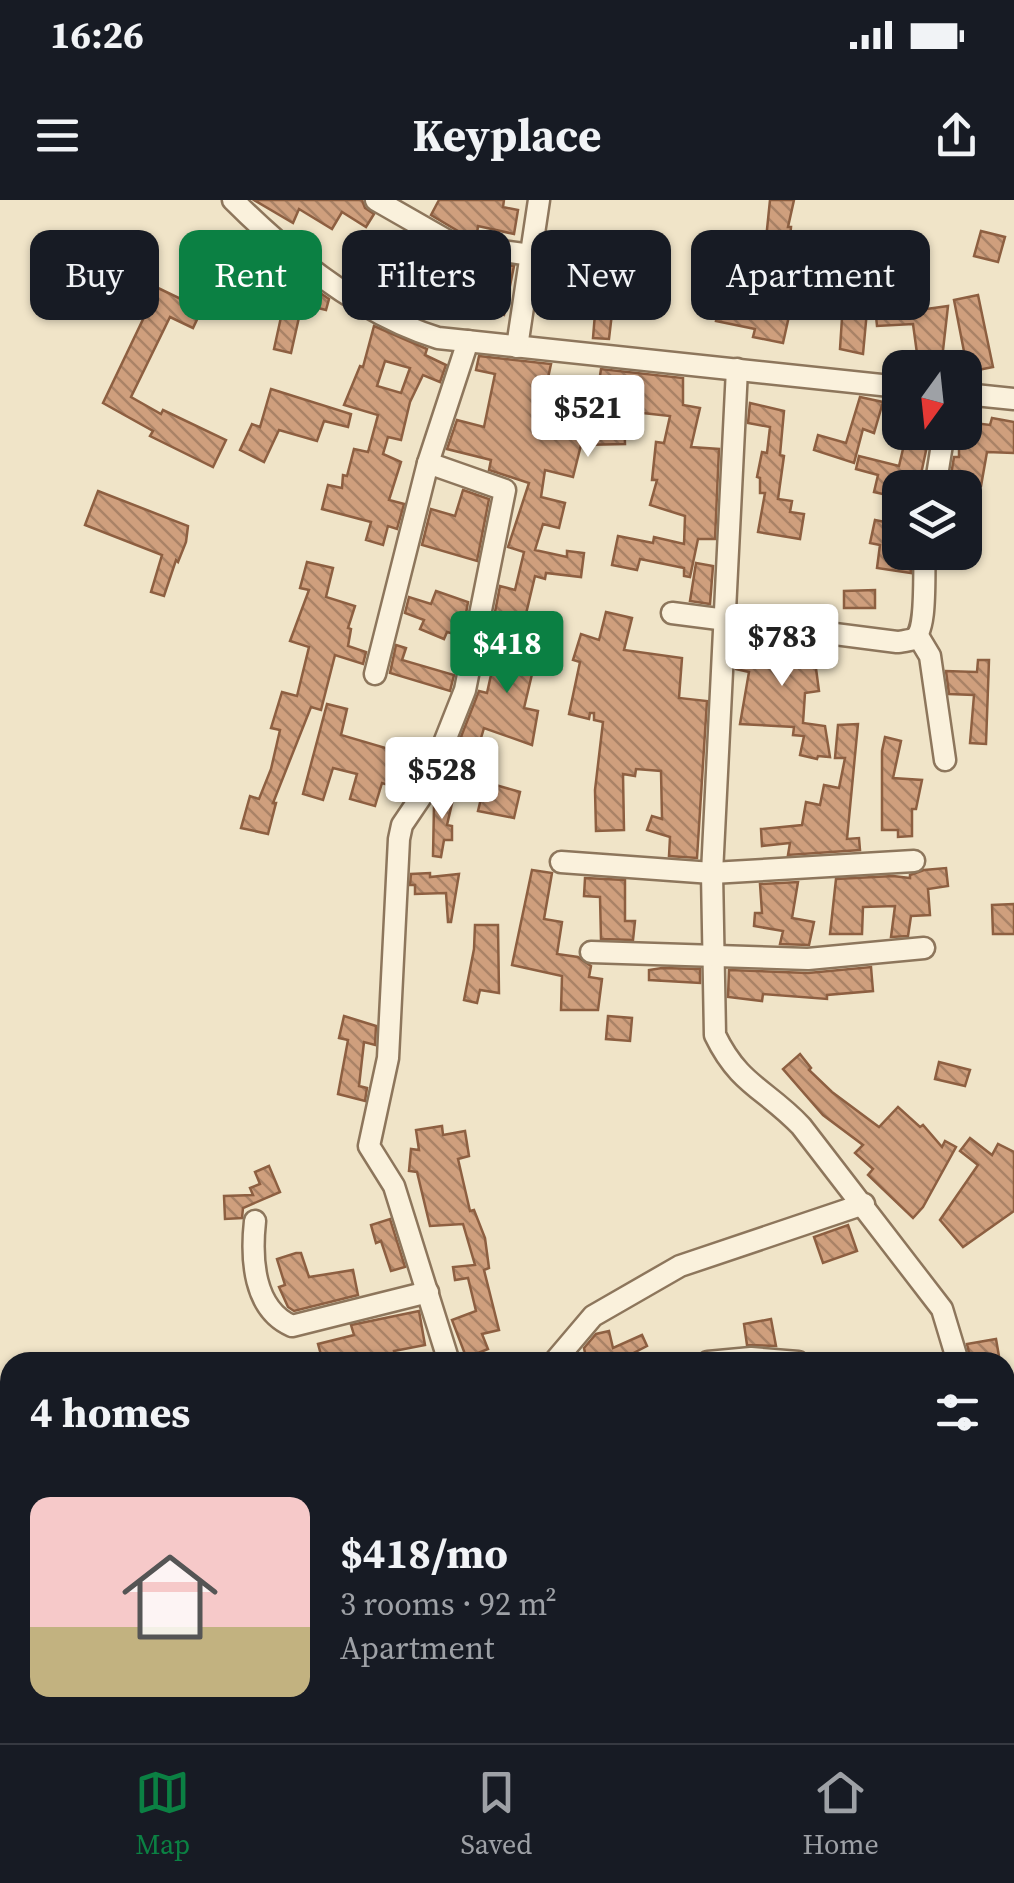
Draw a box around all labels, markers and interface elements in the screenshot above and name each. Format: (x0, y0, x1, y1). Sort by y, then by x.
text: 16:26 (50, 9, 144, 61)
text: Keyplace (413, 104, 601, 166)
icon: menu (30, 108, 85, 163)
icon: share (929, 108, 984, 163)
chip: Buy (30, 230, 159, 320)
chip: Rent (179, 230, 322, 320)
chip: Filters (342, 230, 511, 320)
chip: New (531, 230, 671, 320)
chip: Apartment (691, 230, 930, 320)
north arrow (882, 350, 982, 450)
map controls (882, 350, 982, 570)
pin: $521 (529, 375, 647, 460)
text: $521 (553, 385, 623, 429)
button: layers (882, 470, 982, 570)
pin: $783 (723, 604, 841, 689)
pin: $418 (448, 611, 566, 696)
text: $783 (747, 614, 817, 658)
text: $418 (472, 621, 542, 665)
pin: $528 (383, 737, 501, 822)
text: $528 (407, 747, 477, 791)
text: 4 homes (30, 1383, 190, 1441)
icon: filters (930, 1385, 985, 1440)
text: $418/mo (340, 1524, 508, 1582)
icon: home (110, 1537, 230, 1657)
text: 3 rooms · 92 m² (340, 1582, 557, 1626)
text: Apartment (340, 1626, 494, 1670)
tab: Map (135, 1765, 190, 1863)
tab: Saved (460, 1765, 532, 1863)
tab: Home (802, 1765, 879, 1863)

